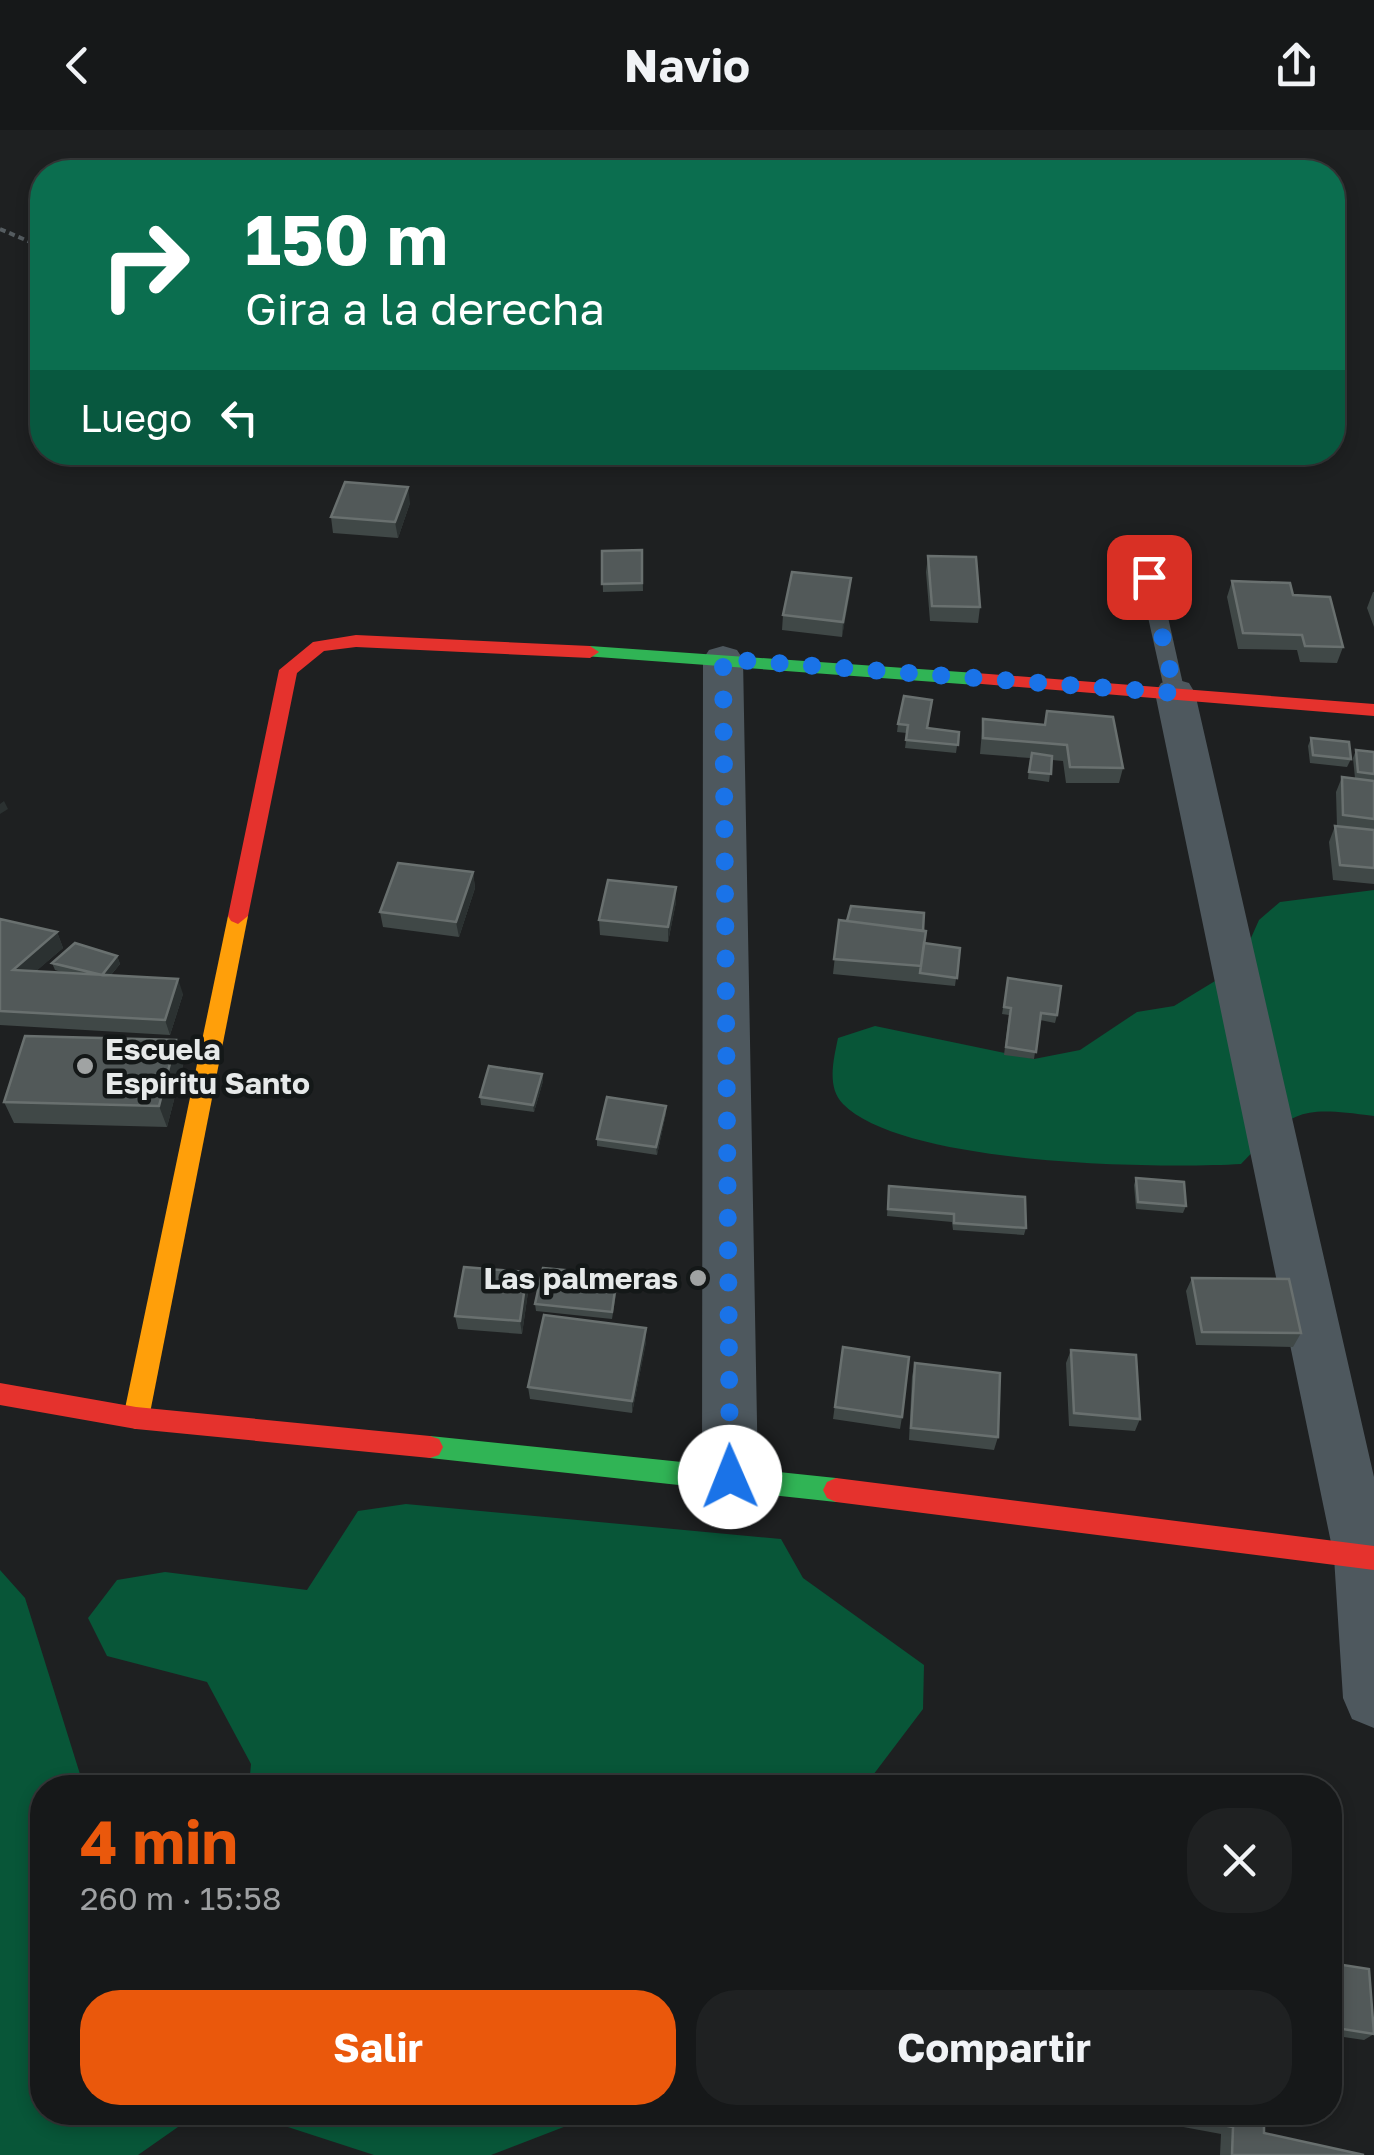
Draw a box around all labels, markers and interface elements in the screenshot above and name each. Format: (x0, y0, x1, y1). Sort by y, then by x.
icon: back (50, 38, 105, 93)
text: Navio (624, 38, 750, 92)
icon: share (1269, 38, 1324, 93)
text: 150 m (245, 196, 448, 280)
icon: right (80, 200, 210, 330)
text: Gira a la derecha (245, 281, 605, 335)
icon: left (212, 390, 267, 445)
text: Luego (80, 395, 192, 440)
pin (1107, 535, 1192, 620)
icon: arrive (1122, 550, 1177, 605)
place label: Escuela Espiritu Santo (105, 1031, 310, 1101)
marker: Escuela Espiritu Santo (74, 1055, 96, 1077)
place label: Las palmeras (484, 1260, 678, 1296)
marker: Las palmeras (687, 1267, 709, 1289)
position arrow (678, 1425, 782, 1529)
text: 4 min (80, 1805, 238, 1877)
button: close (1187, 1808, 1292, 1913)
text: 260 m · 15:58 (80, 1879, 281, 1917)
button: Salir (80, 1990, 676, 2105)
button: Compartir (696, 1990, 1292, 2105)

